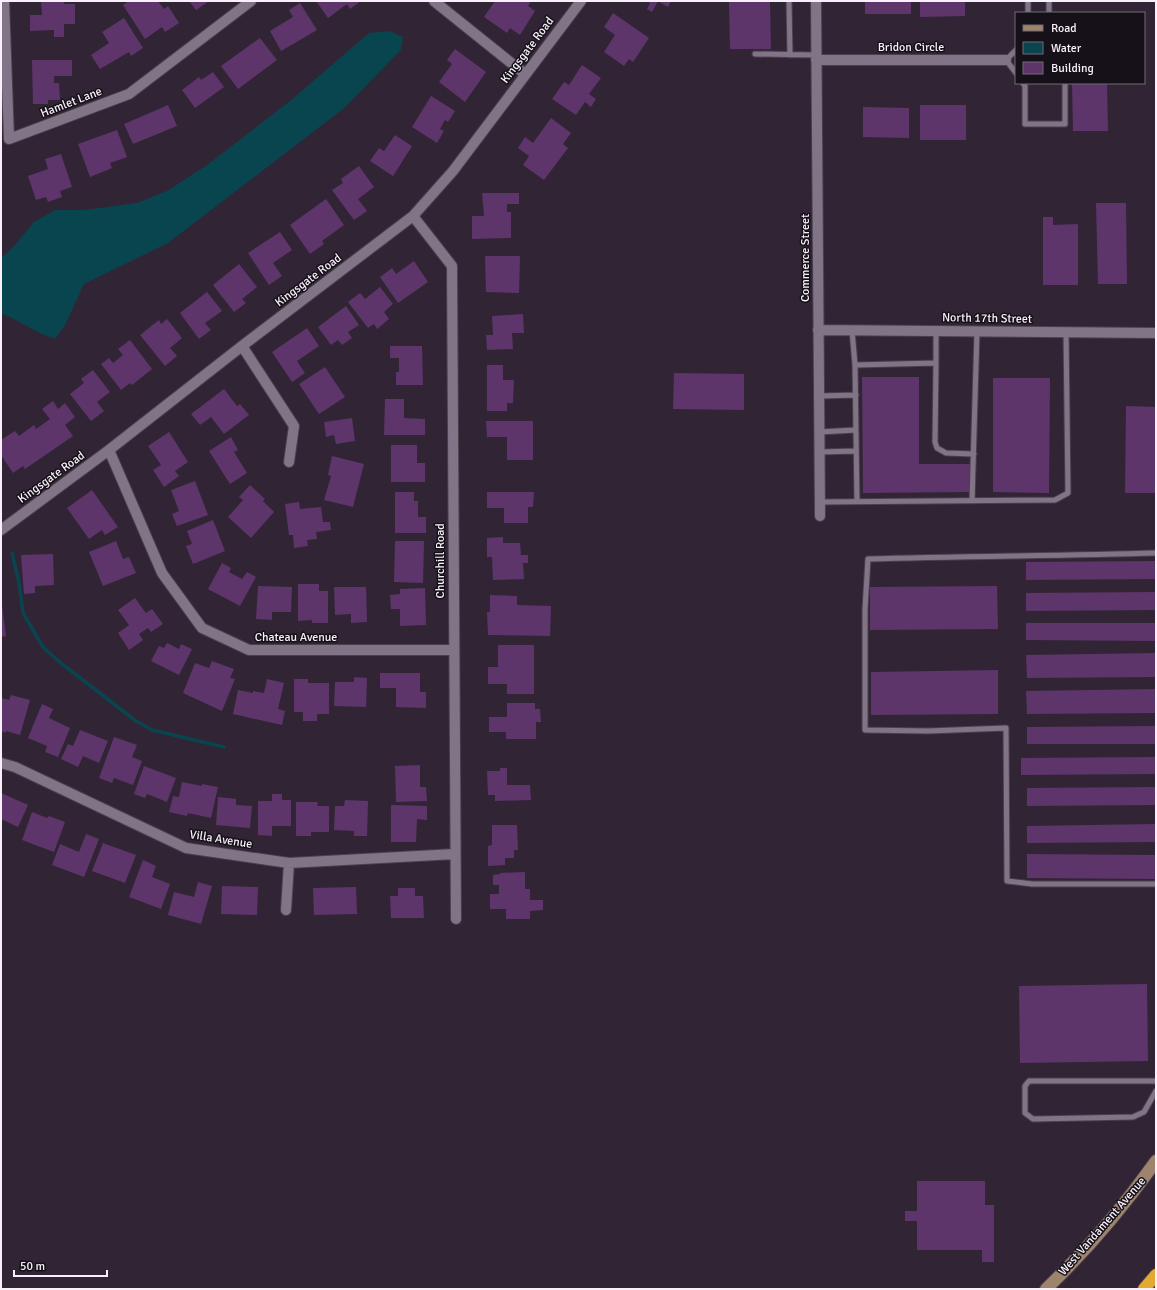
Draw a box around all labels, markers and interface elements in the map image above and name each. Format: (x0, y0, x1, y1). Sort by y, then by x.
legend (1015, 12, 1145, 84)
street label: Kingsgate Road (498, 14, 557, 86)
text: Road (1051, 21, 1077, 36)
street label: Bridon Circle (878, 40, 944, 55)
text: Water (1051, 41, 1082, 56)
text: Building (1051, 61, 1094, 76)
street label: Hamlet Lane (38, 84, 104, 121)
street label: Commerce Street (798, 214, 813, 302)
street label: Kingsgate Road (272, 251, 344, 310)
street label: North 17th Street (942, 310, 1032, 327)
street label: Kingsgate Road (15, 448, 88, 507)
street label: Churchill Road (433, 523, 448, 599)
street label: Chateau Avenue (255, 630, 337, 645)
street label: Villa Avenue (188, 827, 253, 852)
street label: West Vandament Avenue (1055, 1174, 1149, 1279)
scale bar (14, 1252, 107, 1278)
text: 50 m (20, 1259, 45, 1274)

